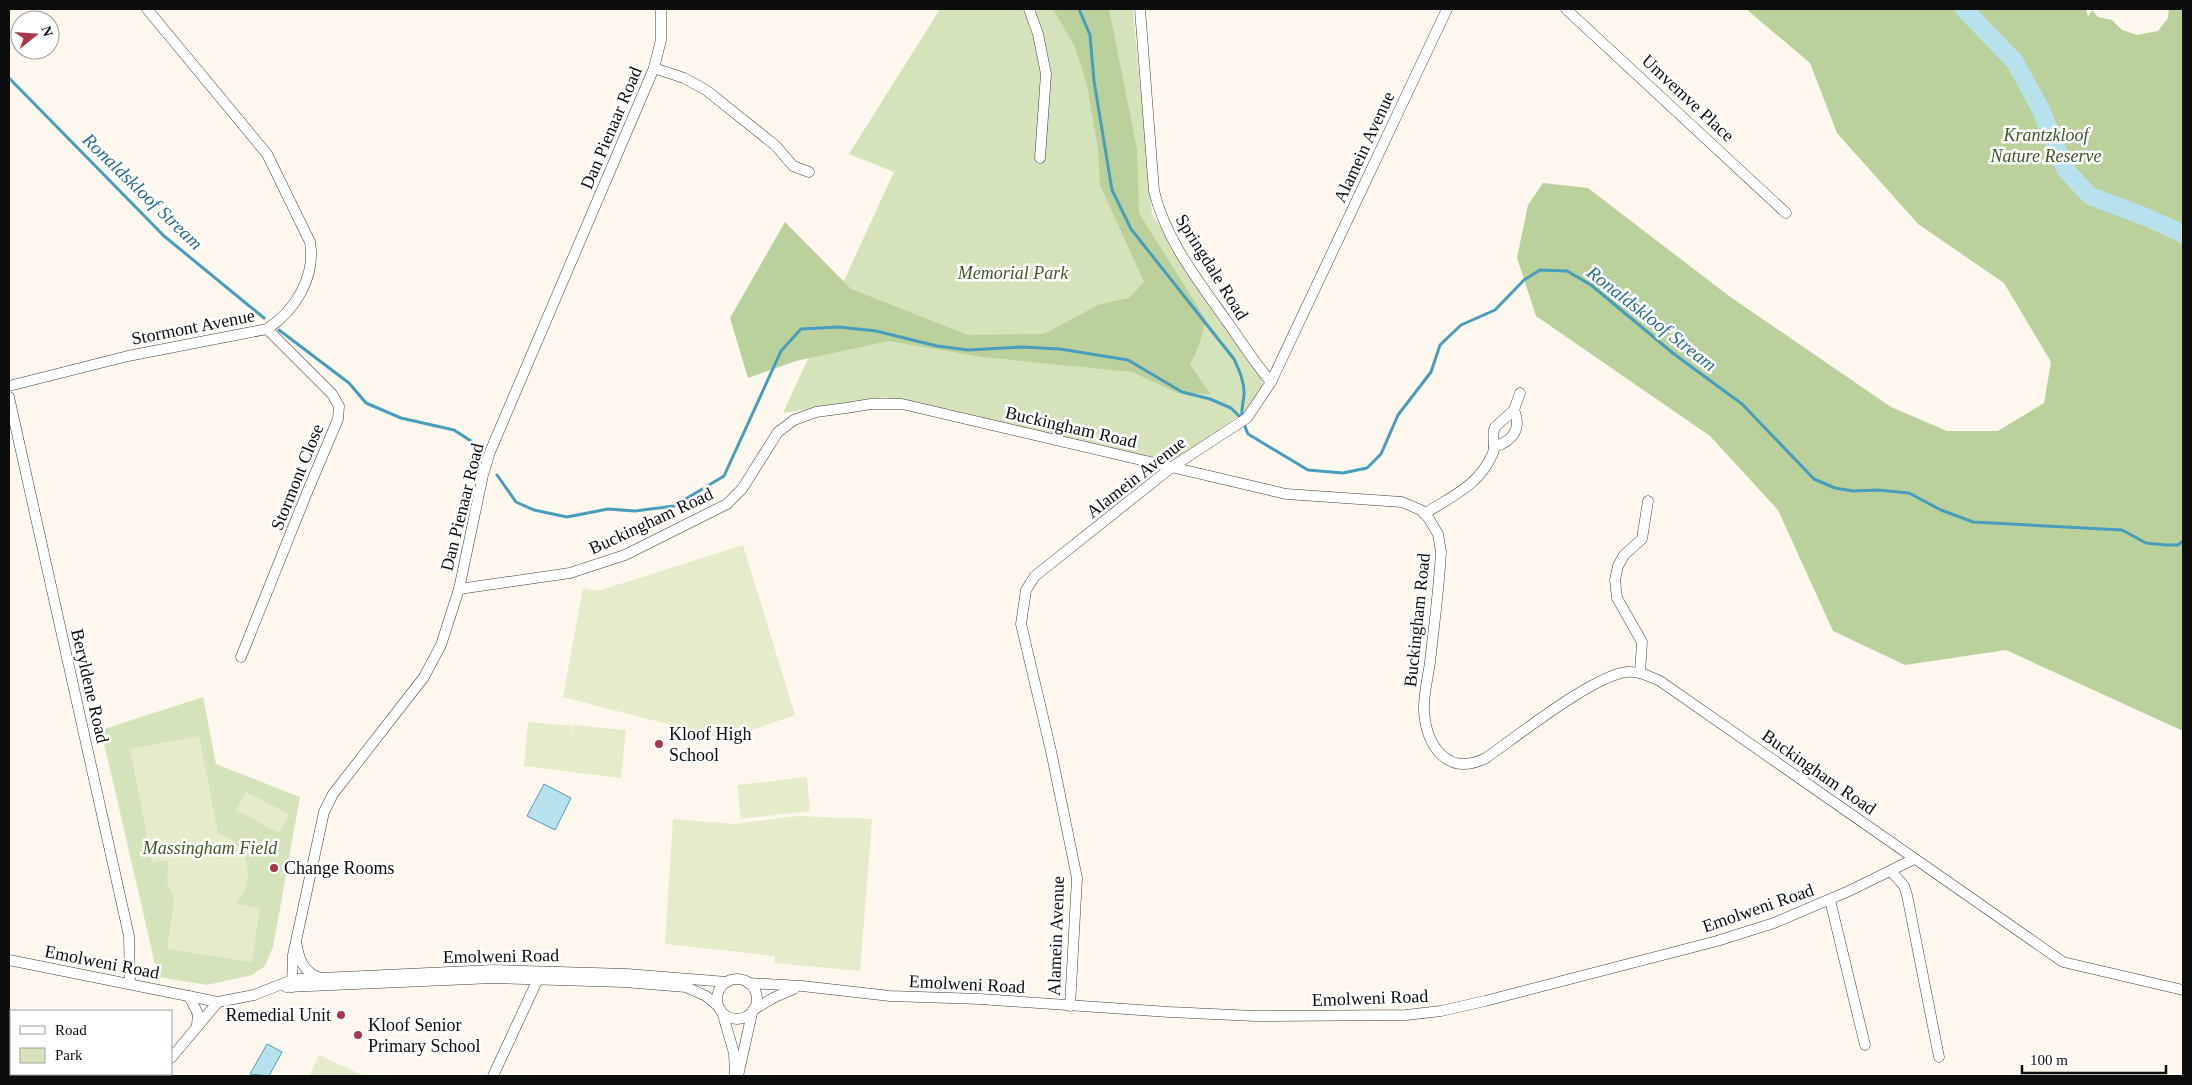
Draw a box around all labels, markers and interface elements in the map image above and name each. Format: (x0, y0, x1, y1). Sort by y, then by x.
north arrow (10, 10, 60, 60)
text: N (38, 24, 56, 38)
street label: Umvemve Place (1638, 50, 1738, 146)
street label: Dan Pienaar Road (576, 64, 646, 192)
street label: Alamein Avenue (1330, 88, 1398, 206)
park label: Krantzkloof Nature Reserve (1990, 125, 2101, 166)
water label: Ronaldskloof Stream (78, 128, 207, 254)
street label: Springdale Road (1172, 211, 1252, 323)
water label: Ronaldskloof Stream (1582, 261, 1720, 375)
park label: Memorial Park (957, 263, 1069, 283)
street label: Stormont Avenue (130, 305, 256, 349)
street label: Buckingham Road (1003, 402, 1139, 452)
street label: Stormont Close (267, 421, 327, 533)
street label: Alamein Avenue (1083, 432, 1189, 522)
street label: Dan Pienaar Road (436, 441, 488, 573)
street label: Buckingham Road (586, 484, 716, 558)
street label: Buckingham Road (1400, 552, 1434, 688)
street label: Beryldene Road (67, 627, 113, 745)
place label: Kloof High School (669, 724, 752, 765)
street label: Buckingham Road (1758, 725, 1880, 819)
marker: Kloof High School (653, 738, 665, 750)
park label: Massingham Field (142, 838, 278, 858)
place label: Change Rooms (284, 858, 395, 878)
marker: Change Rooms (268, 862, 280, 874)
street label: Alamein Avenue (1044, 876, 1068, 996)
street label: Emolweni Road (1700, 880, 1816, 936)
street label: Emolweni Road (43, 941, 161, 983)
street label: Emolweni Road (443, 945, 559, 967)
street label: Emolweni Road (908, 971, 1026, 997)
street label: Emolweni Road (1311, 986, 1429, 1010)
place label: Remedial Unit (226, 1005, 331, 1025)
marker: Remedial Unit (335, 1009, 347, 1021)
legend (10, 1010, 172, 1075)
place label: Kloof Senior Primary School (368, 1015, 481, 1056)
text: Road (55, 1022, 87, 1038)
marker: Kloof Senior Primary School (352, 1029, 364, 1041)
scale bar (2022, 1042, 2166, 1074)
text: Park (55, 1047, 83, 1063)
text: 100 m (2030, 1052, 2068, 1068)

